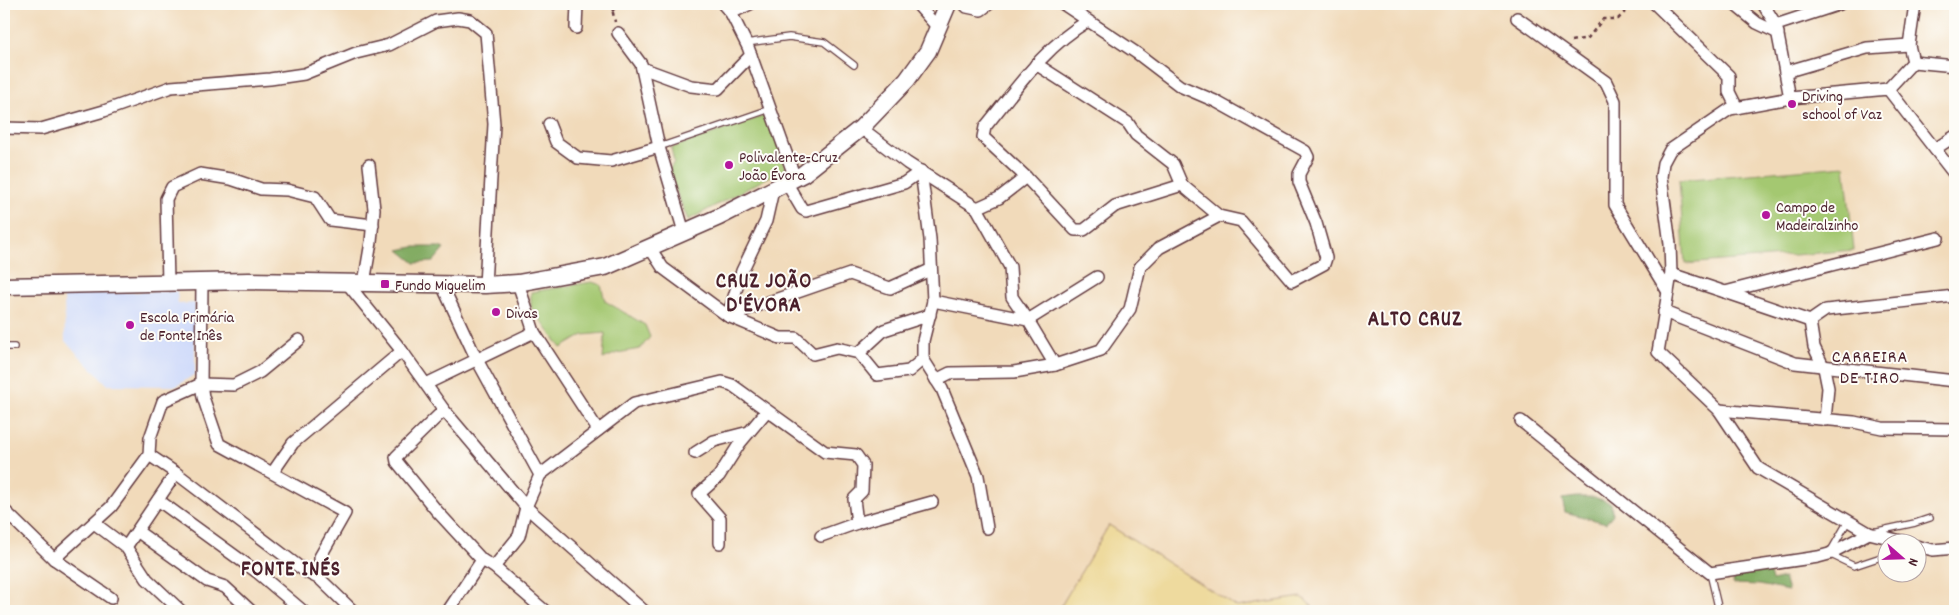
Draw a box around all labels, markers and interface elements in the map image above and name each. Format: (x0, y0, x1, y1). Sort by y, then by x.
place label: Driving school of Vaz (1802, 86, 1882, 127)
marker: Driving school of Vaz (1786, 98, 1798, 110)
place label: Polivalente-Cruz João Évora (739, 147, 838, 188)
marker: Polivalente-Cruz João Évora (723, 159, 735, 171)
place label: Campo de Madeiralzinho (1776, 197, 1858, 238)
marker: Campo de Madeiralzinho (1760, 209, 1772, 221)
district label: CRUZ JOÃO D'ÉVORA (716, 268, 812, 322)
place label: Fundo Miguelim (395, 275, 486, 298)
marker: Fundo Miguelim (379, 278, 391, 290)
place label: Divas (506, 303, 538, 326)
marker: Divas (490, 306, 502, 318)
district label: ALTO CRUZ (1368, 306, 1462, 336)
place label: Escola Primária de Fonte Inês (140, 307, 234, 348)
marker: Escola Primária de Fonte Inês (124, 319, 136, 331)
district label: CARREIRA DE TIRO (1832, 346, 1908, 392)
north arrow (1876, 532, 1926, 582)
text: N (1902, 555, 1923, 569)
district label: FONTE INÉS (241, 556, 341, 586)

